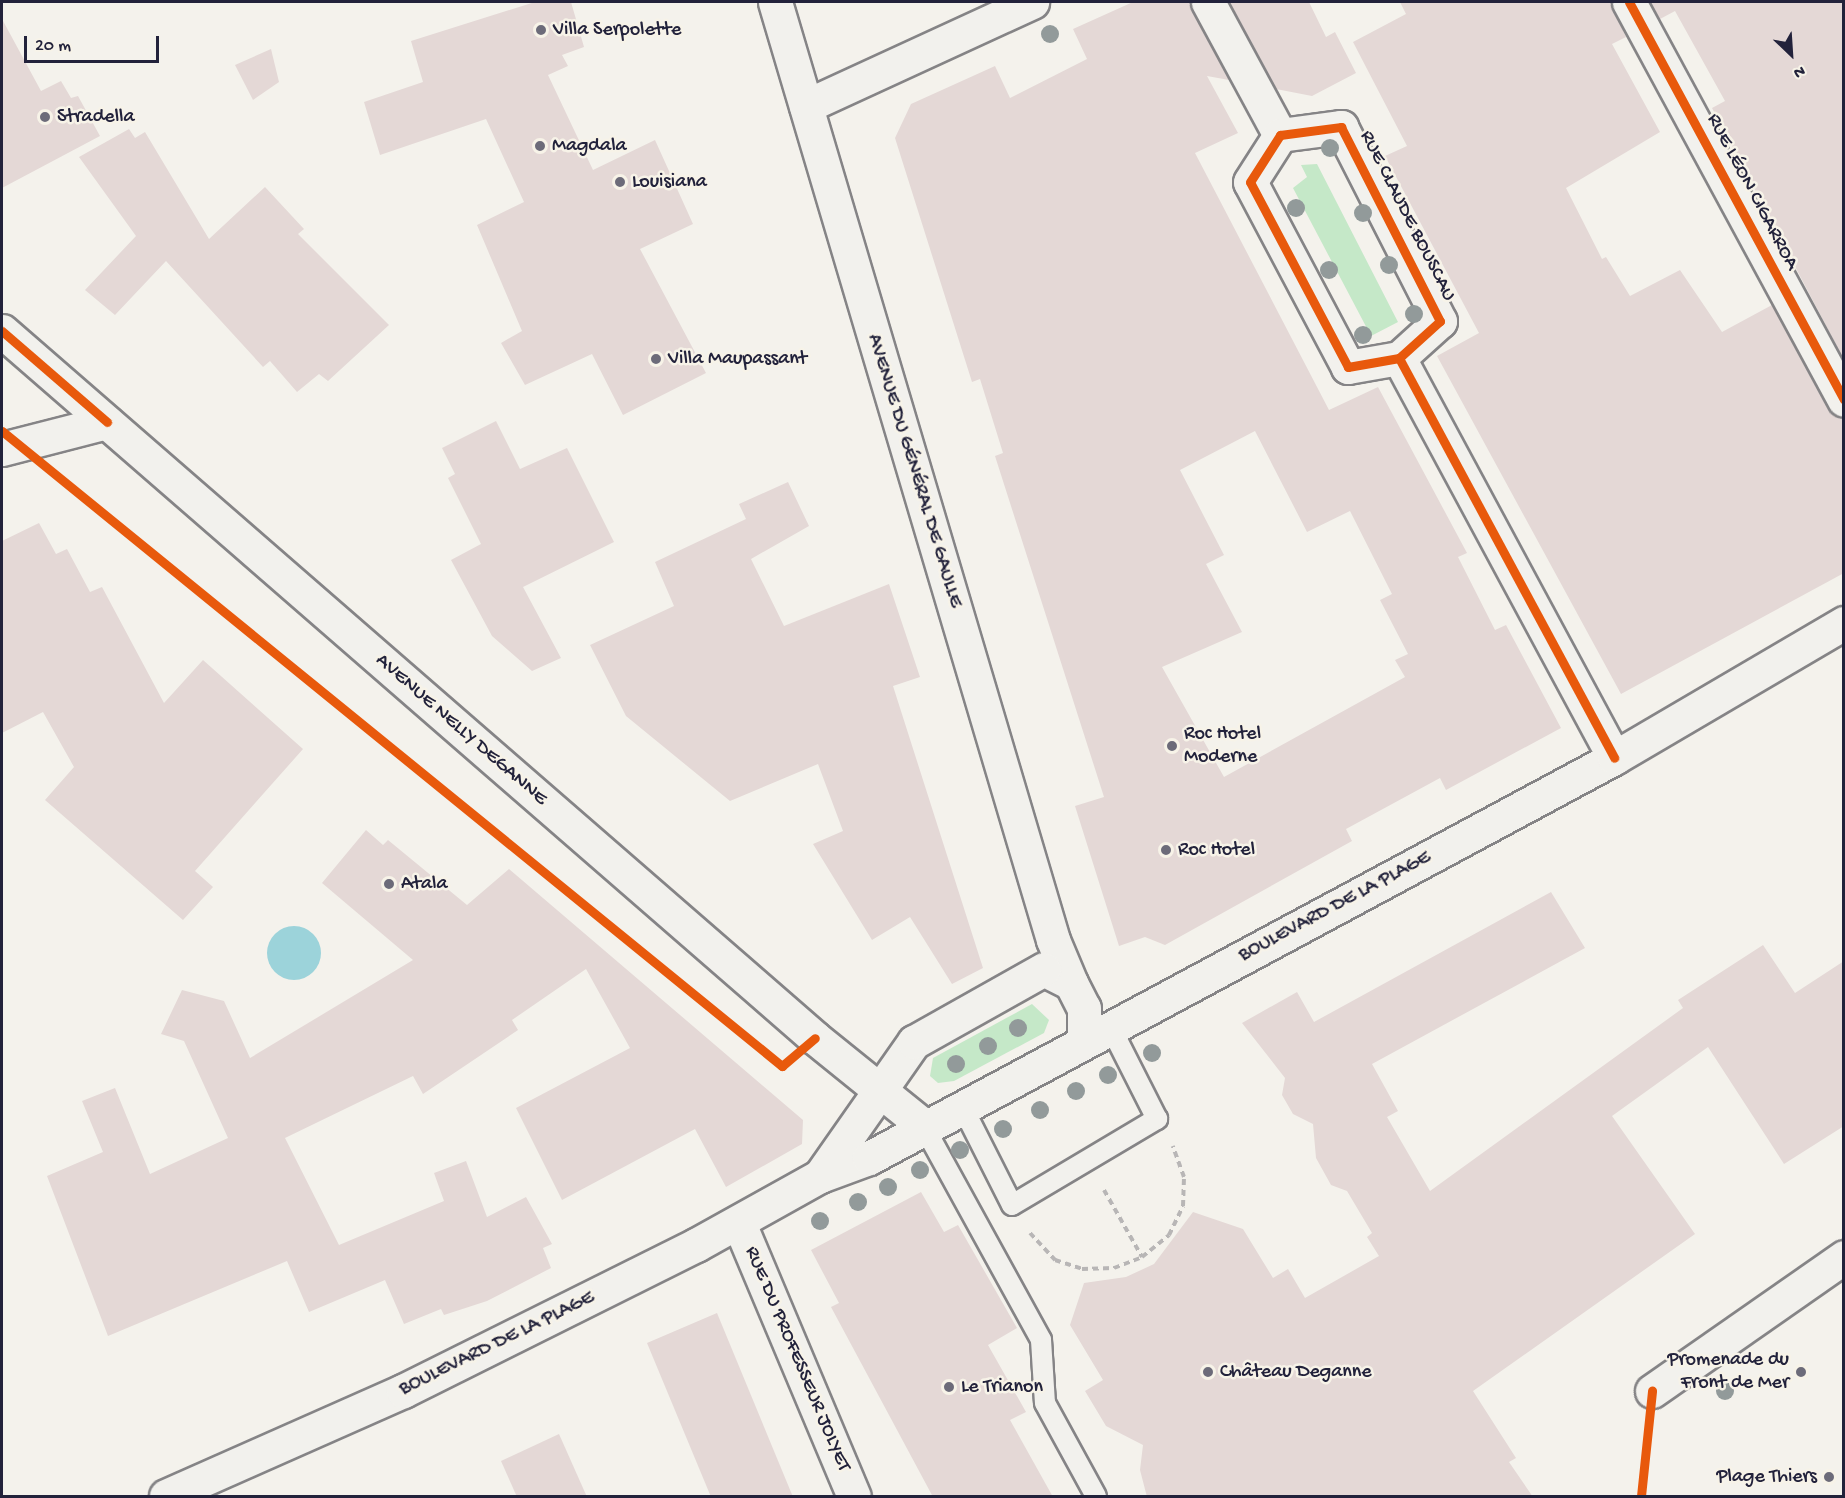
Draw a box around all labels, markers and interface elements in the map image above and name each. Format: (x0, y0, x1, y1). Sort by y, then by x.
place label: Villa Serpolette (553, 18, 681, 42)
marker: Villa Serpolette (534, 23, 548, 37)
scale bar (27, 24, 162, 62)
north arrow (1761, 24, 1821, 84)
text: 20 m (35, 36, 71, 57)
text: N (1790, 60, 1808, 82)
place label: Stradella (57, 105, 135, 129)
marker: Stradella (38, 110, 52, 124)
street label: RUE LÉON CIGARROA (1701, 110, 1803, 274)
street label: RUE CLAUDE BOUSCAU (1354, 127, 1460, 305)
place label: Magdala (552, 134, 627, 158)
marker: Magdala (533, 139, 547, 153)
place label: Louisiana (632, 170, 707, 194)
marker: Louisiana (613, 175, 627, 189)
street label: AVENUE DU GÉNÉRAL DE GAULLE (861, 331, 967, 611)
place label: Villa Maupassant (668, 347, 807, 371)
marker: Villa Maupassant (649, 352, 663, 366)
street label: AVENUE NELLY DEGANNE (370, 649, 552, 811)
place label: Roc Hotel Moderne (1184, 722, 1261, 769)
marker: Roc Hotel Moderne (1165, 739, 1179, 753)
place label: Roc Hotel (1178, 838, 1255, 862)
marker: Roc Hotel (1159, 843, 1173, 857)
street label: BOULEVARD DE LA PLAGE (1235, 846, 1435, 968)
place label: Atala (401, 872, 448, 896)
marker: Atala (382, 877, 396, 891)
street label: RUE DU PROFESSEUR JOLYET (739, 1243, 855, 1475)
street label: BOULEVARD DE LA PLAGE (396, 1286, 598, 1402)
place label: Promenade du Front de Mer (1667, 1348, 1789, 1395)
place label: Château Deganne (1220, 1360, 1372, 1384)
marker: Château Deganne (1201, 1365, 1215, 1379)
marker: Promenade du Front de Mer (1794, 1365, 1808, 1379)
place label: Le Trianon (961, 1375, 1043, 1399)
marker: Le Trianon (942, 1380, 956, 1394)
place label: Plage Thiers (1716, 1465, 1817, 1489)
marker: Plage Thiers (1822, 1470, 1836, 1484)

